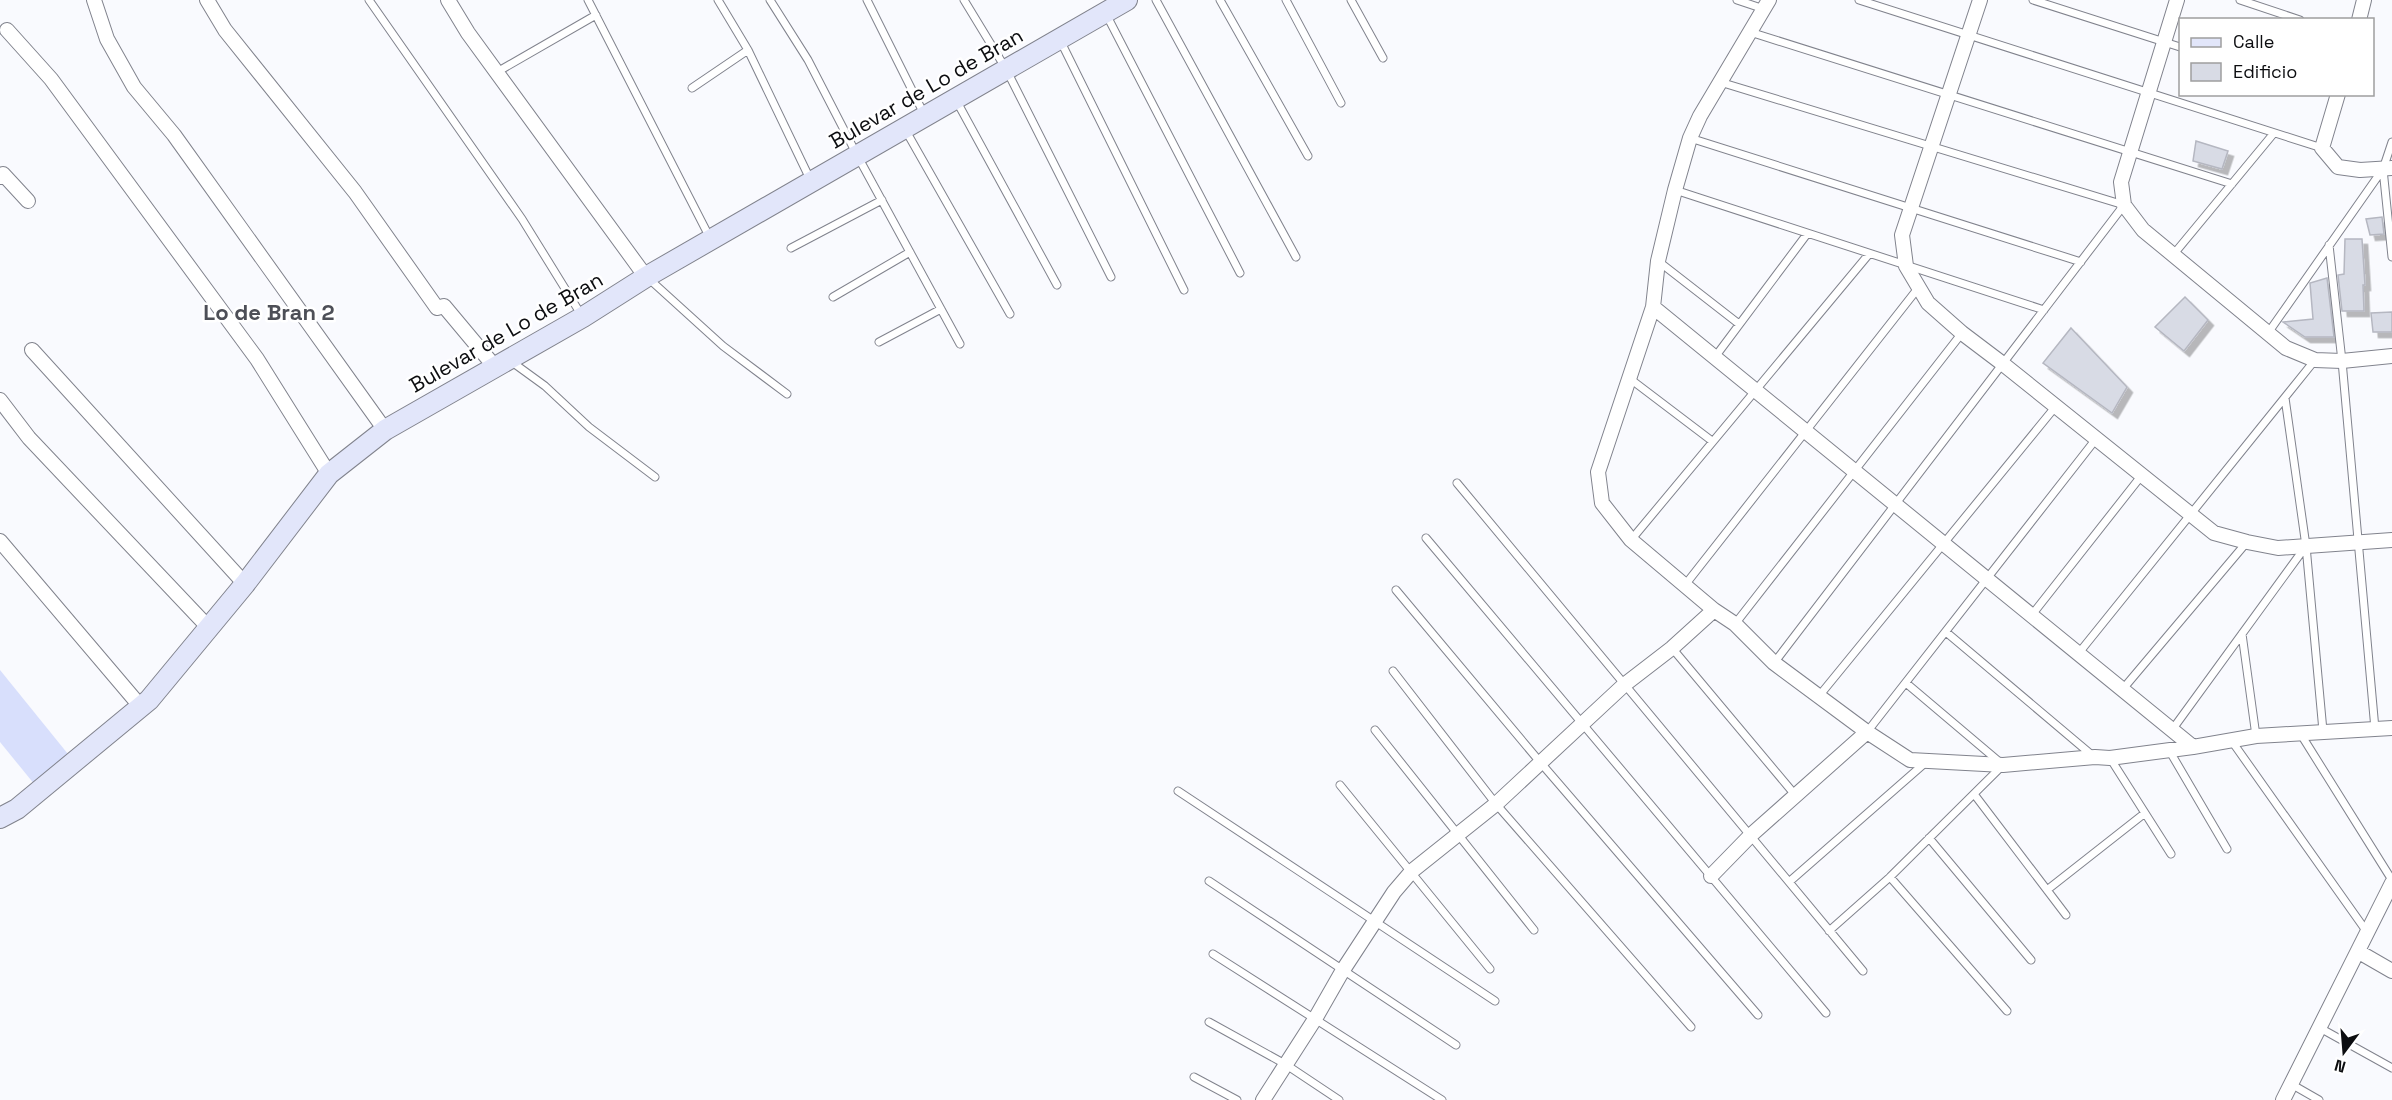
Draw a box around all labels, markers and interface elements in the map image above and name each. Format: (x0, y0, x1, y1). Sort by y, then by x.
legend (2179, 18, 2374, 96)
street label: Bulevar de Lo de Bran (824, 22, 1028, 154)
text: Calle (2233, 30, 2274, 53)
text: Edificio (2233, 60, 2297, 83)
street label: Bulevar de Lo de Bran (404, 266, 608, 398)
district label: Lo de Bran 2 (203, 298, 335, 326)
north arrow (2314, 1022, 2374, 1082)
text: N (2332, 1054, 2348, 1078)

